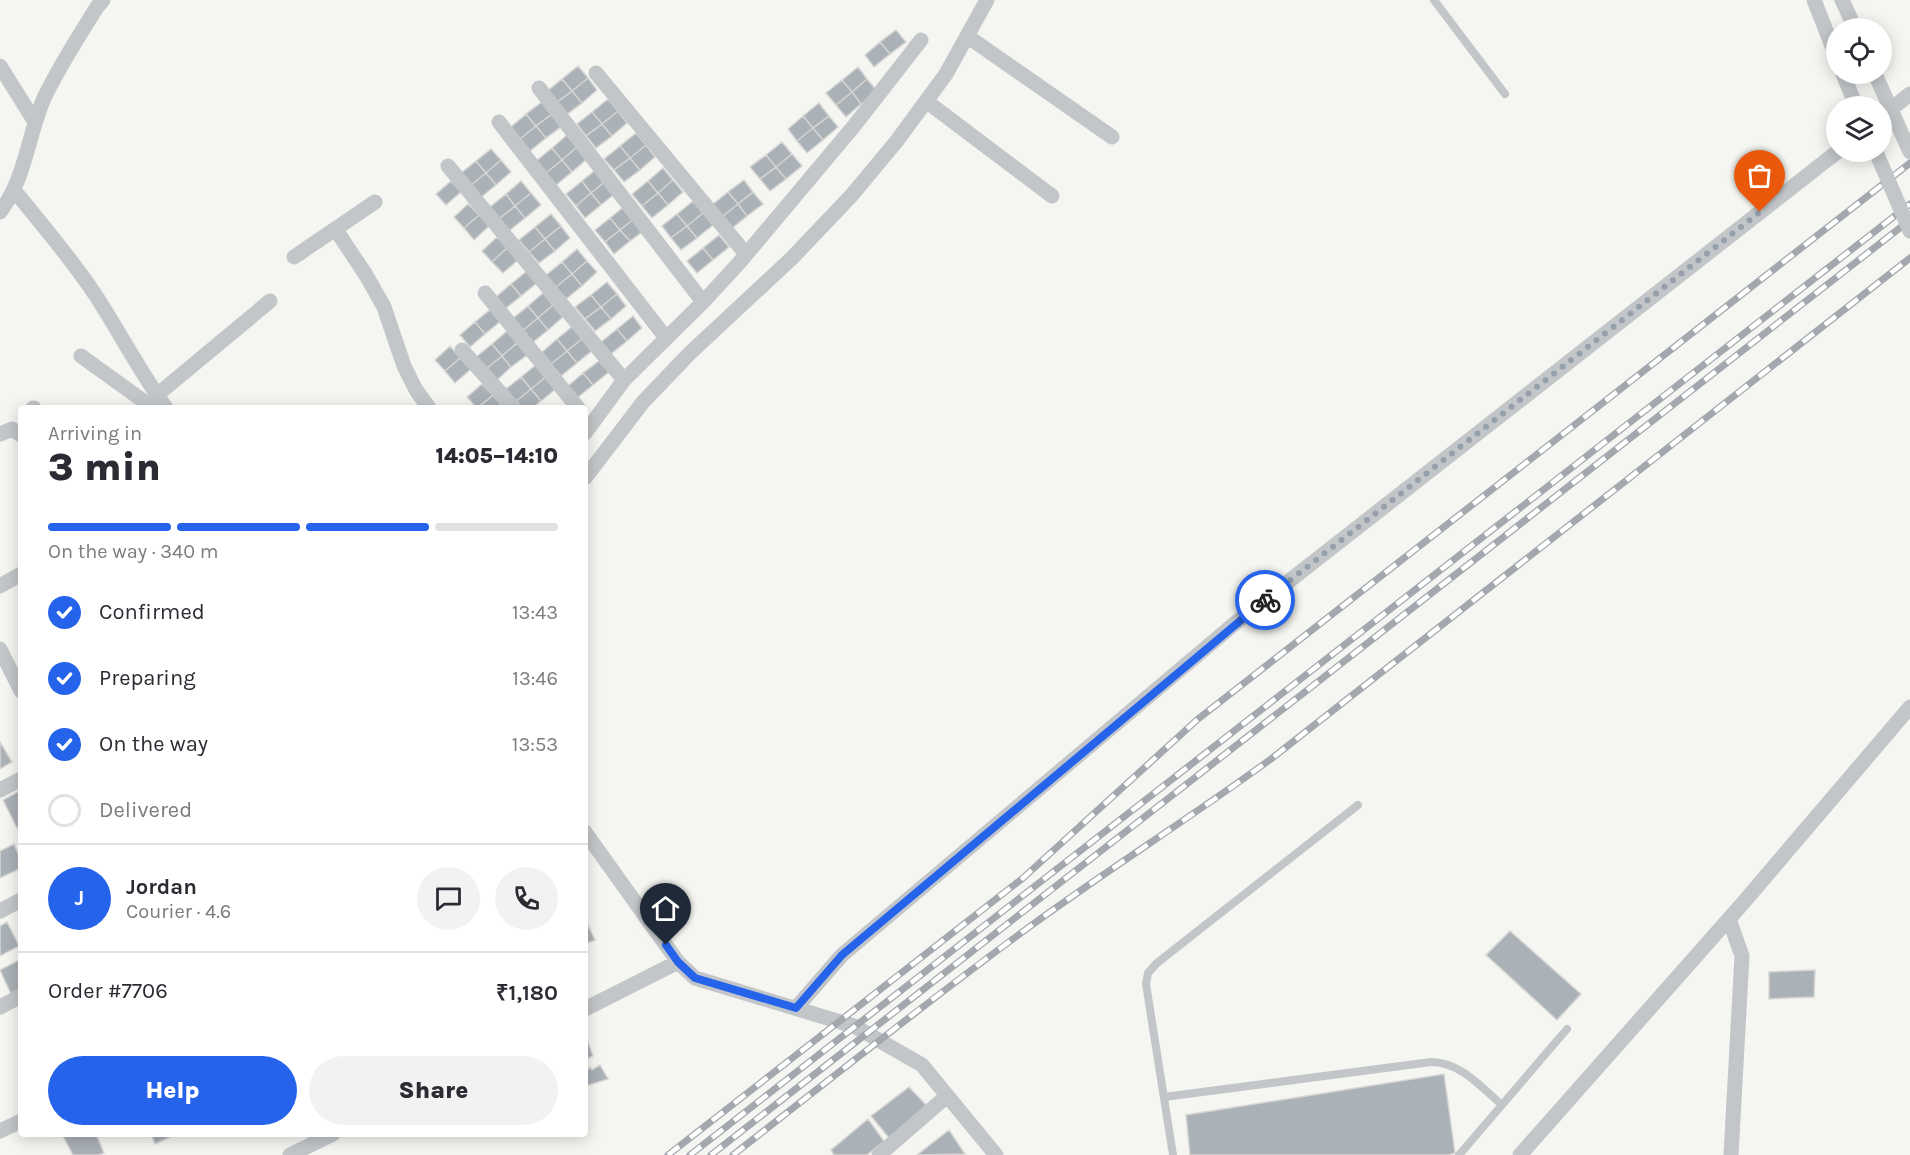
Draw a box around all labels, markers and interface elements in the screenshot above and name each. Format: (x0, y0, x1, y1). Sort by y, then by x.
map controls (1826, 18, 1892, 162)
button: locate (1826, 18, 1892, 84)
button: layers (1826, 96, 1892, 162)
pin (1734, 150, 1785, 212)
icon: bag (1743, 159, 1776, 192)
text: Arriving in (48, 422, 142, 445)
text: 14:05–14:10 (436, 443, 558, 469)
text: 3 min (48, 444, 161, 490)
text: On the way · 340 m (48, 540, 219, 563)
courier (1235, 570, 1295, 630)
icon: bike (1249, 584, 1282, 617)
icon: check (48, 596, 81, 629)
text: Confirmed (99, 599, 205, 625)
text: 13:43 (512, 601, 558, 624)
icon: check (48, 662, 81, 695)
text: Preparing (99, 665, 196, 691)
text: 13:46 (512, 667, 558, 690)
icon: check (48, 728, 81, 761)
text: On the way (99, 731, 208, 757)
text: 13:53 (512, 733, 558, 756)
text: Delivered (99, 797, 192, 823)
button: chat (417, 867, 480, 930)
button: phone (495, 867, 558, 930)
text: Jordan (126, 874, 197, 900)
pin (640, 883, 691, 945)
text: J (75, 885, 84, 911)
icon: home (649, 892, 682, 925)
text: Courier · 4.6 (126, 900, 231, 923)
text: Order #7706 (48, 978, 168, 1004)
text: ₹1,180 (496, 980, 558, 1006)
button: Help (48, 1056, 297, 1125)
button: Share (309, 1056, 558, 1125)

